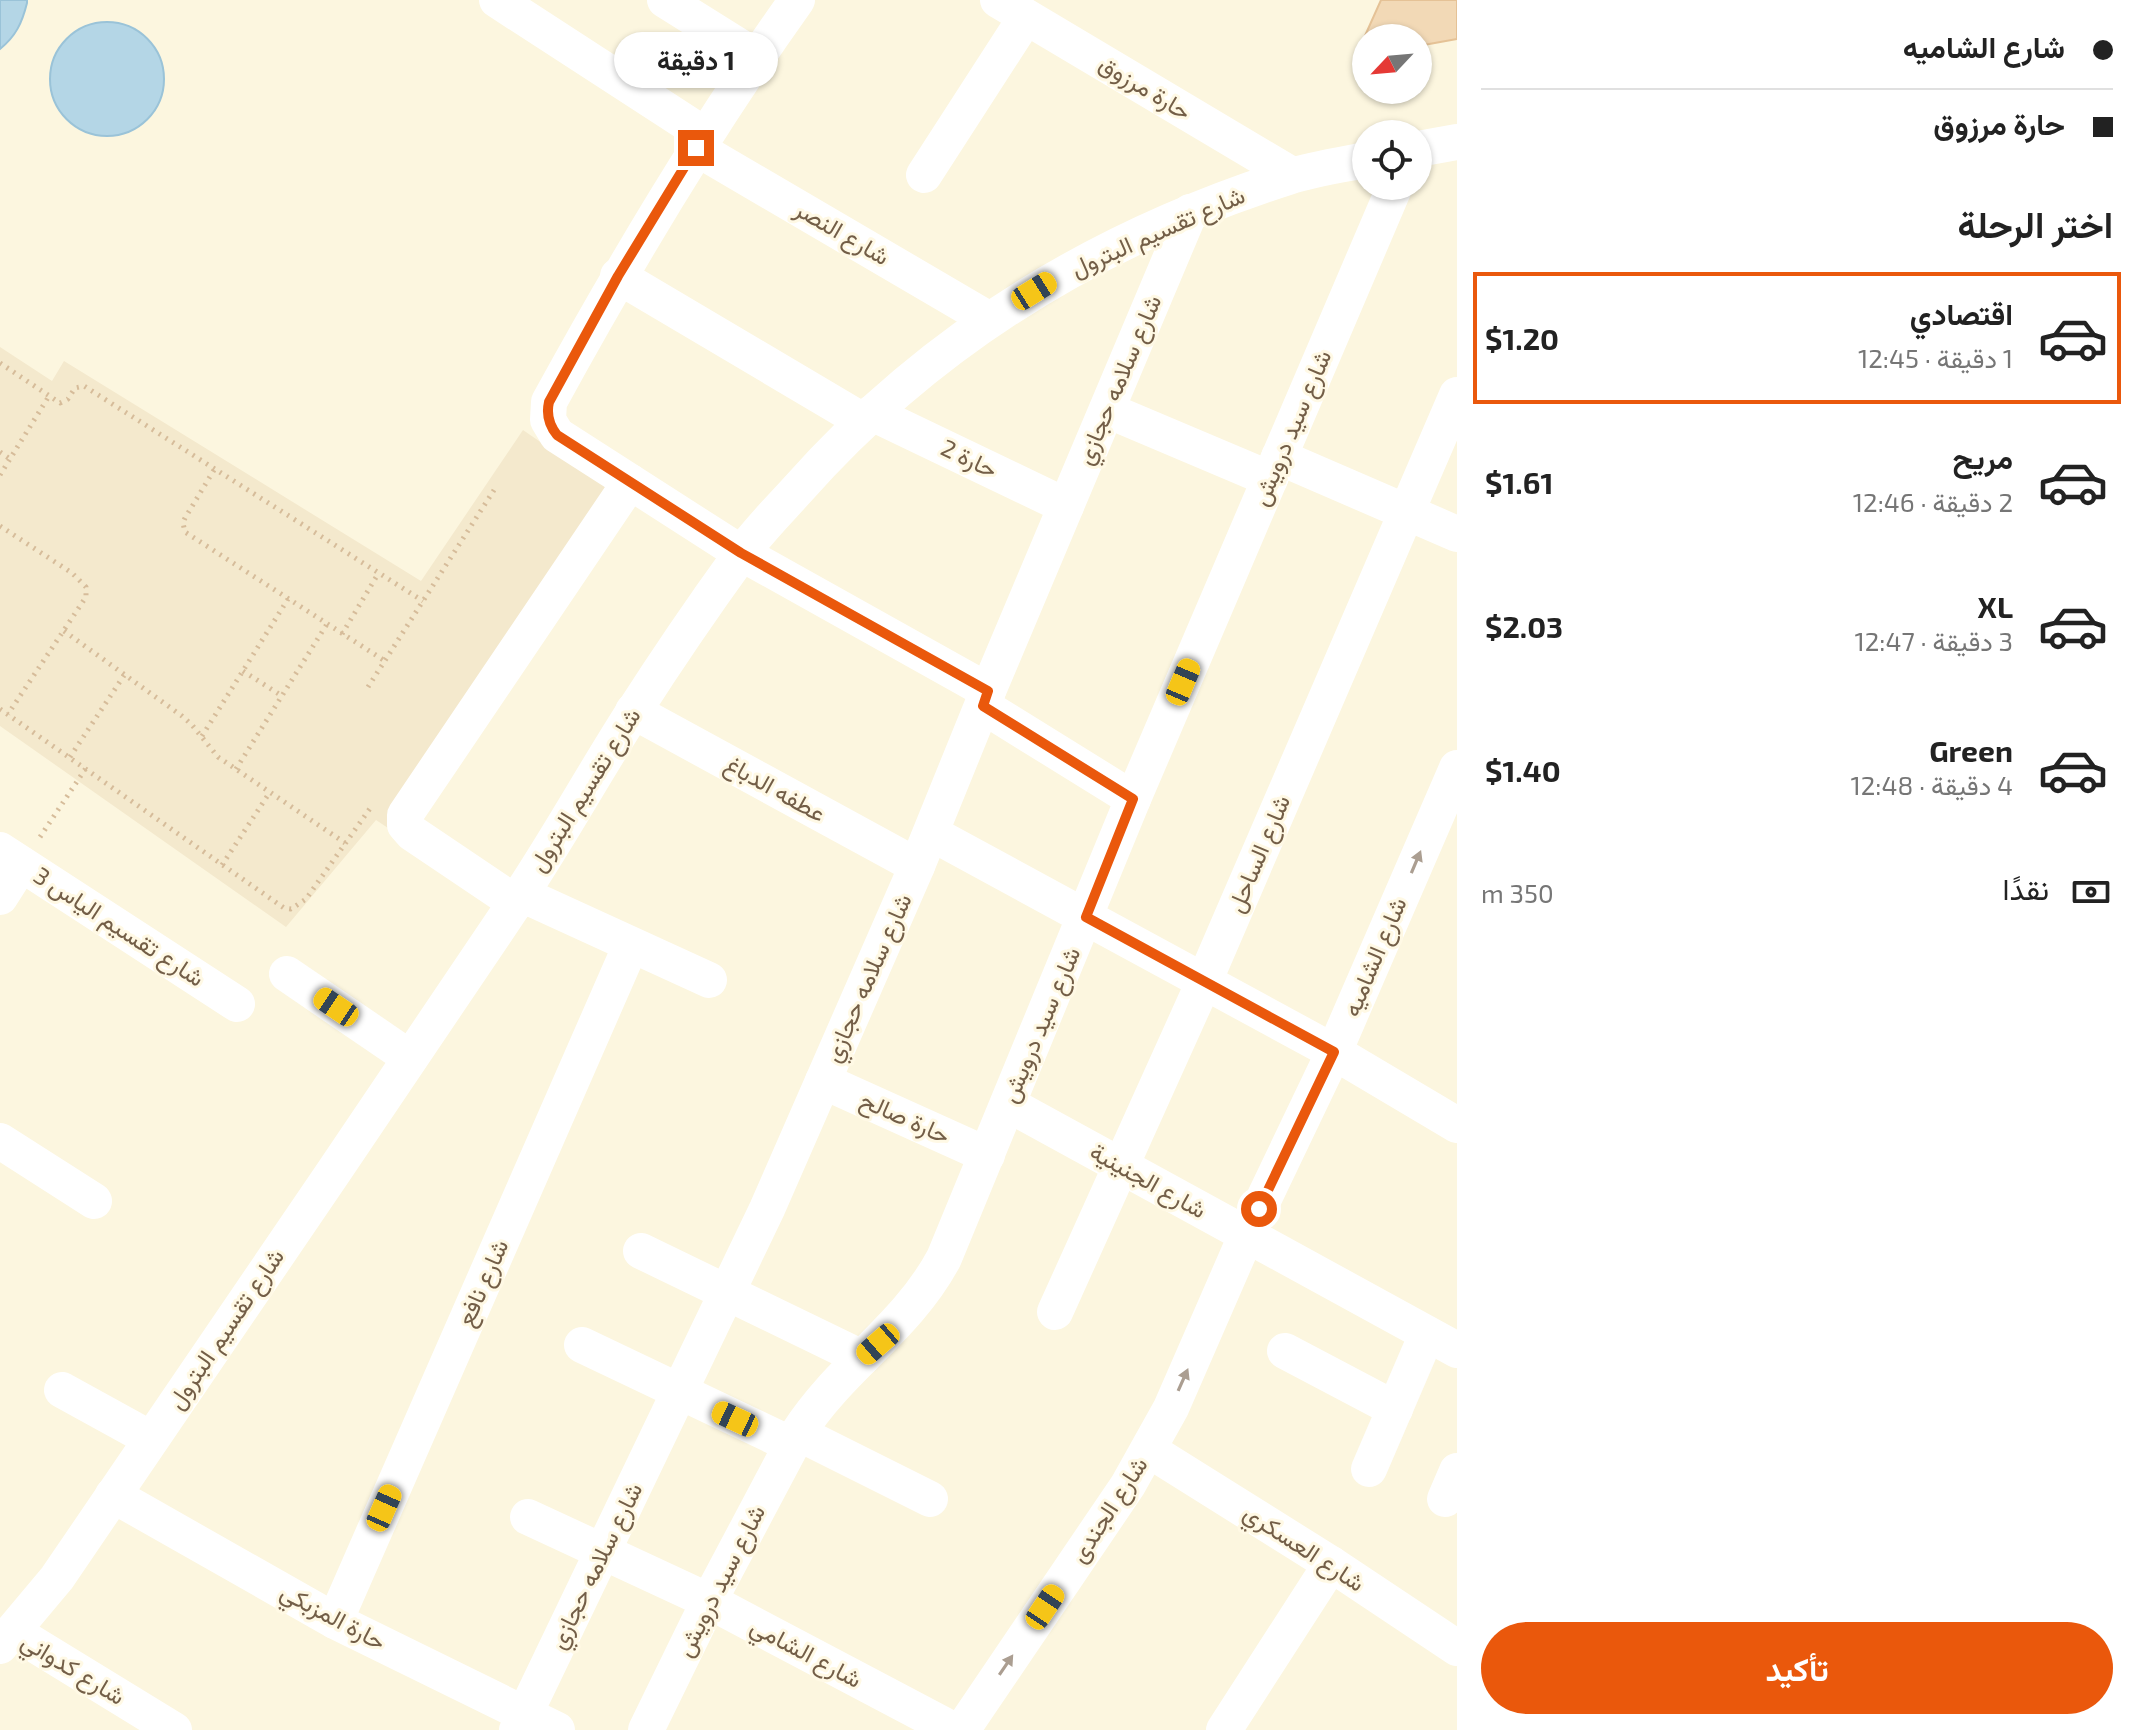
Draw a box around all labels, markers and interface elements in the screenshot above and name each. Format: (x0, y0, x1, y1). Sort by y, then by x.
north arrow (1352, 24, 1432, 104)
map controls (1352, 24, 1432, 200)
text: شارع الشاميه (1903, 28, 2065, 64)
callout: 1 دقيقة (614, 32, 778, 88)
text: 1 دقيقة (657, 44, 735, 75)
street label: حارة مرزوق (1094, 48, 1197, 127)
text: حارة مرزوق (1933, 105, 2065, 141)
button: locate (1352, 120, 1432, 200)
route end (678, 130, 714, 166)
street label: شارع تقسيم البترول (1066, 179, 1250, 285)
street label: شارع النصر (788, 193, 895, 273)
text: اختر الرحلة (1958, 202, 2113, 245)
car (1007, 268, 1061, 314)
street label: شارع سلامه حجازي (1069, 290, 1172, 471)
text: اقتصادي (1910, 295, 2013, 331)
icon: car (2037, 302, 2109, 374)
text: $1.20 (1485, 320, 1559, 356)
text: 1 دقيقة · 12:45 (1858, 342, 2013, 373)
street label: شارع سيد درويش (1245, 345, 1339, 511)
street label: حارة 2 (936, 432, 1002, 485)
text: مريح (1953, 439, 2013, 475)
icon: car (2037, 446, 2109, 518)
text: $1.61 (1485, 464, 1553, 500)
text: 2 دقيقة · 12:46 (1853, 486, 2013, 517)
text: XL (1978, 588, 2013, 624)
icon: car (2037, 590, 2109, 662)
text: $2.03 (1485, 608, 1563, 644)
text: 3 دقيقة · 12:47 (1854, 625, 2013, 656)
car (1163, 655, 1203, 709)
street label: شارع تقسيم البترول (522, 702, 648, 878)
text: Green (1929, 732, 2013, 768)
icon: car (2037, 734, 2109, 806)
street label: عطفه الدباغ (719, 748, 831, 830)
text: $1.40 (1485, 752, 1561, 788)
text: 4 دقيقة · 12:48 (1850, 769, 2013, 800)
street label: شارع الساحل (1220, 790, 1298, 918)
one-way arrow (1410, 850, 1423, 874)
street label: شارع تقسيم الياس 3 (27, 860, 211, 994)
text: نقدًا (2003, 870, 2049, 906)
icon: cash (2069, 870, 2113, 914)
text: 350 m (1481, 877, 1554, 908)
street label: شارع سلامه حجازي (816, 889, 922, 1069)
street label: شارع الشاميه (1336, 892, 1414, 1022)
street label: شارع سيد درويش (994, 942, 1088, 1108)
car (309, 984, 363, 1030)
street label: حارة صالح (855, 1084, 955, 1153)
street label: شارع الجنينية (1084, 1136, 1212, 1226)
route start (1241, 1191, 1277, 1227)
street label: شارع نافع (450, 1234, 517, 1332)
street label: شارع تقسيم البترول (160, 1242, 292, 1416)
car (852, 1319, 904, 1369)
one-way arrow (1176, 1368, 1189, 1392)
car (708, 1398, 762, 1440)
street label: شارع الجندى (1063, 1451, 1155, 1569)
street label: شارع سلامه حجازي (542, 1477, 653, 1656)
car (363, 1481, 405, 1535)
street label: شارع العسكري (1236, 1497, 1371, 1602)
street label: شارع سيد درويش (669, 1500, 773, 1662)
street label: حارة المزبكي (273, 1576, 391, 1661)
car (1022, 1580, 1068, 1634)
street label: شارع الشامي (743, 1610, 867, 1698)
button: تأكيد (1481, 1622, 2113, 1714)
street label: شارع كدواني (14, 1625, 131, 1715)
one-way arrow (998, 1655, 1013, 1676)

